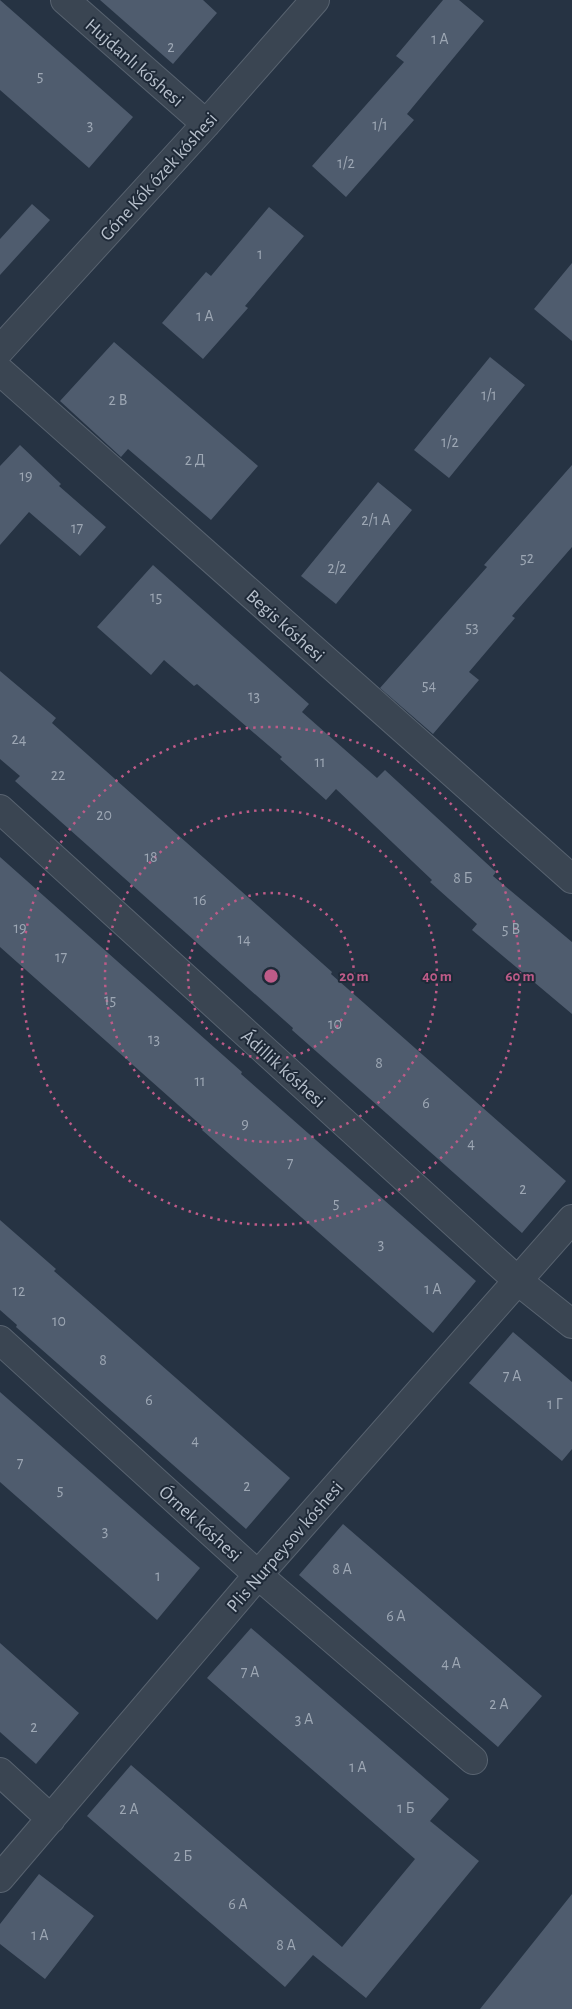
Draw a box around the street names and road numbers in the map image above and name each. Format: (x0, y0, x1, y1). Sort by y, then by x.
street label: Hujdanlı kóshesi (81, 16, 187, 111)
street label: Góne Kók ózek kóshesi (97, 109, 221, 245)
street label: Begis kóshesi (242, 586, 328, 666)
street label: Ádillik kóshesi (237, 1025, 330, 1112)
street label: Plis Nurpeysov kóshesi (223, 1478, 347, 1616)
street label: Órnek kóshesi (155, 1481, 246, 1566)

